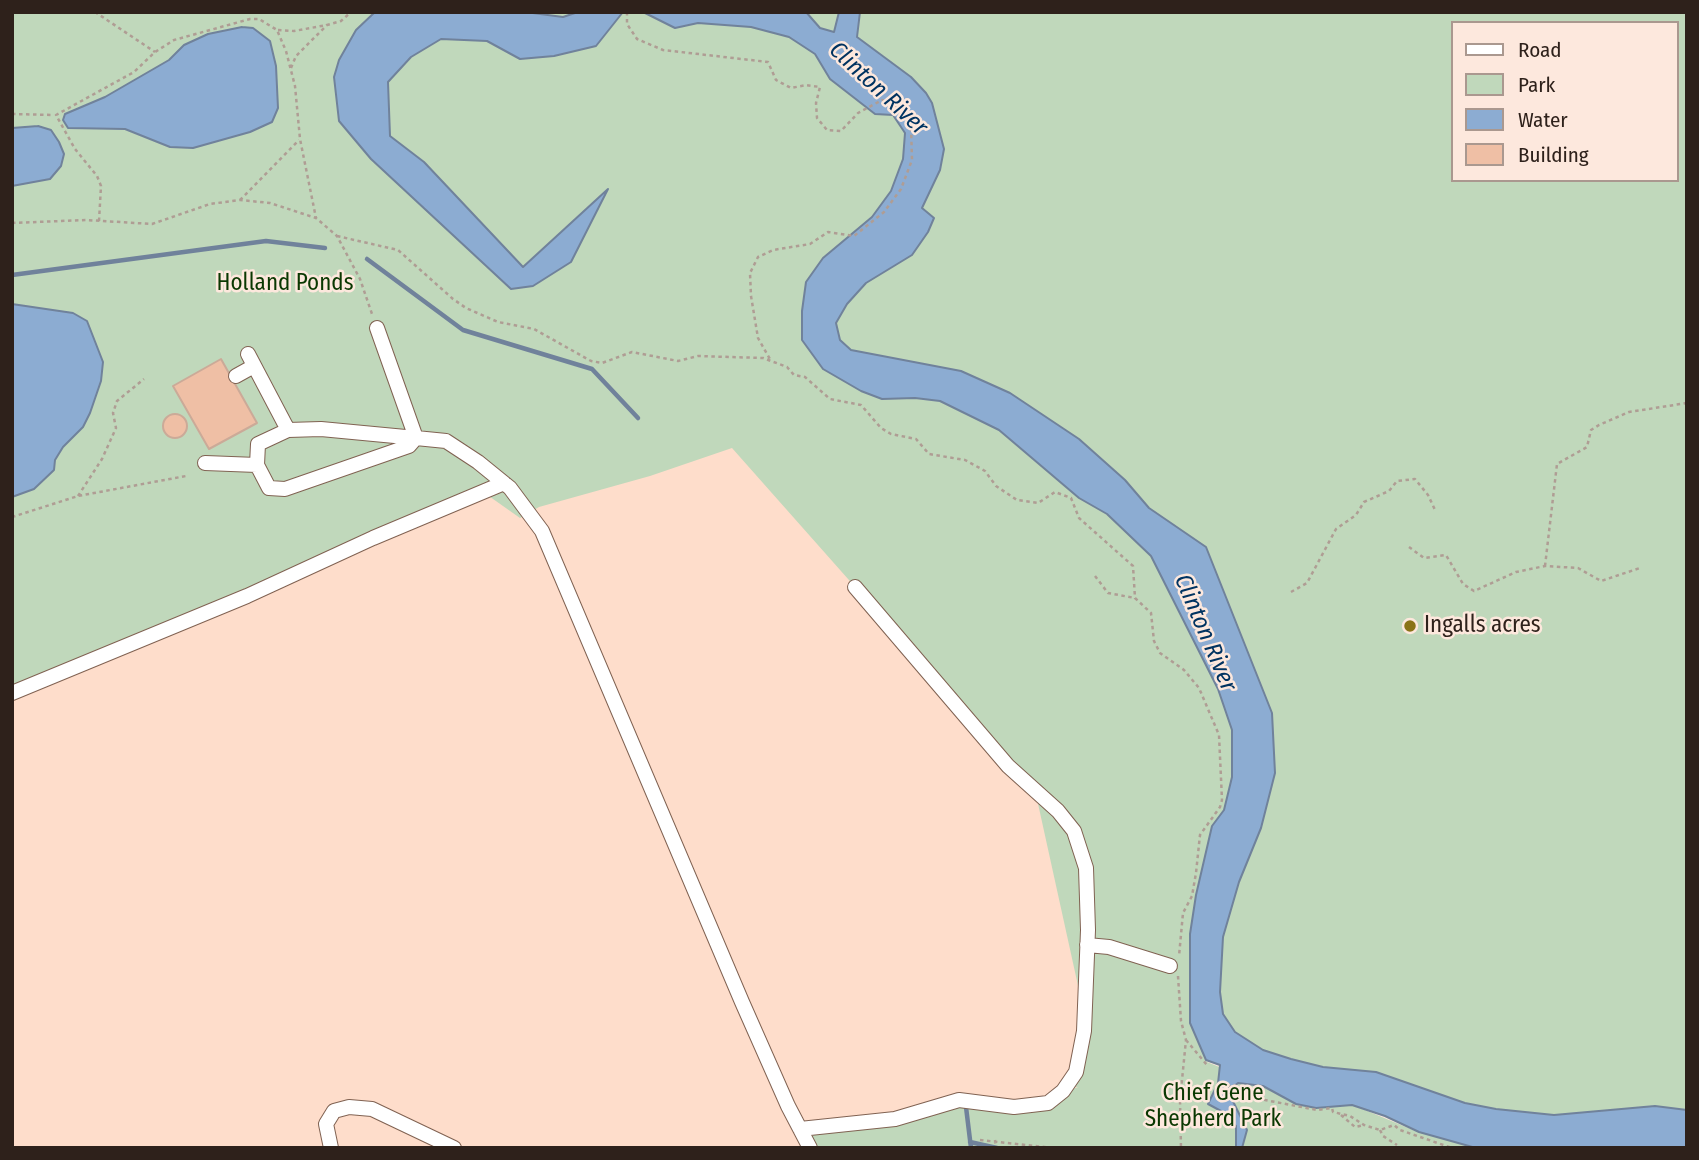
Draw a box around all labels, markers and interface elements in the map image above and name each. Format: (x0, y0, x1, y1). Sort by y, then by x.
legend (1450, 21, 1678, 182)
water label: Clinton River (823, 36, 933, 142)
text: Road (1518, 37, 1562, 63)
text: Park (1518, 72, 1555, 98)
text: Water (1518, 107, 1568, 133)
text: Building (1518, 142, 1589, 168)
park label: Holland Ponds (217, 270, 353, 298)
water label: Clinton River (1168, 570, 1242, 696)
place label: Ingalls acres (1424, 612, 1541, 640)
marker: Ingalls acres (1402, 618, 1418, 634)
park label: Chief Gene Shepherd Park (1145, 1080, 1281, 1134)

